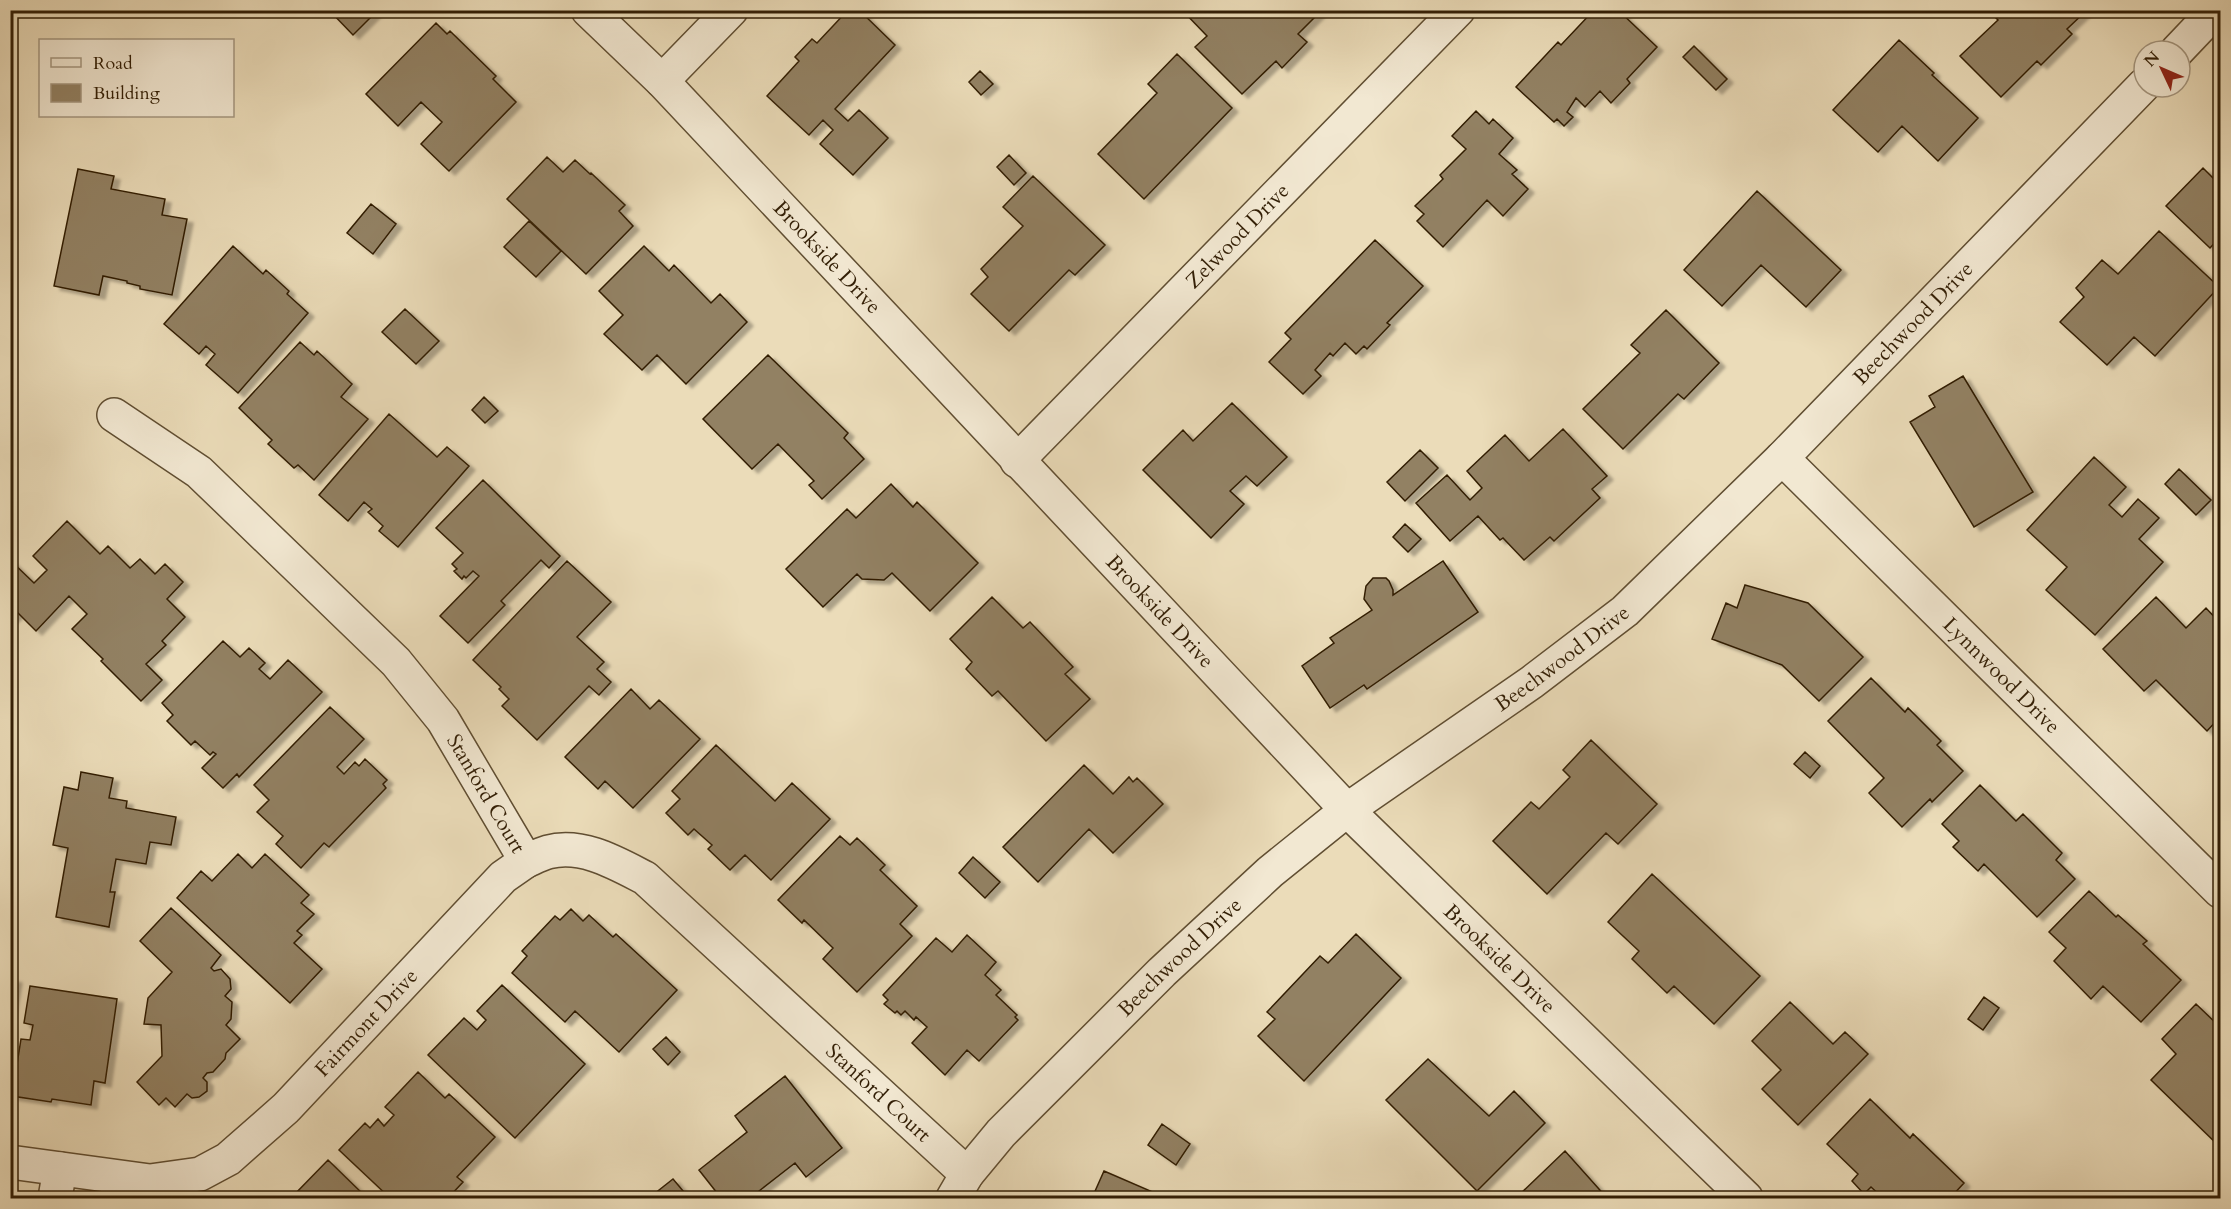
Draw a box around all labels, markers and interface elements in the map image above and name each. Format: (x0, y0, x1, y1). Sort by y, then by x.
legend (39, 39, 234, 117)
north arrow (2132, 39, 2192, 99)
text: N (2139, 47, 2165, 72)
text: Road (93, 51, 133, 76)
text: Building (93, 81, 161, 106)
street label: Zelwood Drive (1179, 177, 1296, 295)
street label: Brookside Drive (766, 194, 888, 320)
street label: Beechwood Drive (1847, 255, 1980, 392)
street label: Brookside Drive (1099, 548, 1220, 675)
street label: Beechwood Drive (1489, 599, 1636, 719)
street label: Lynnwood Drive (1936, 611, 2067, 740)
street label: Stanford Court (439, 729, 532, 859)
street label: Beechwood Drive (1111, 891, 1249, 1023)
street label: Brookside Drive (1437, 898, 1562, 1020)
street label: Fairmont Drive (309, 962, 425, 1083)
street label: Stanford Court (819, 1037, 937, 1149)

